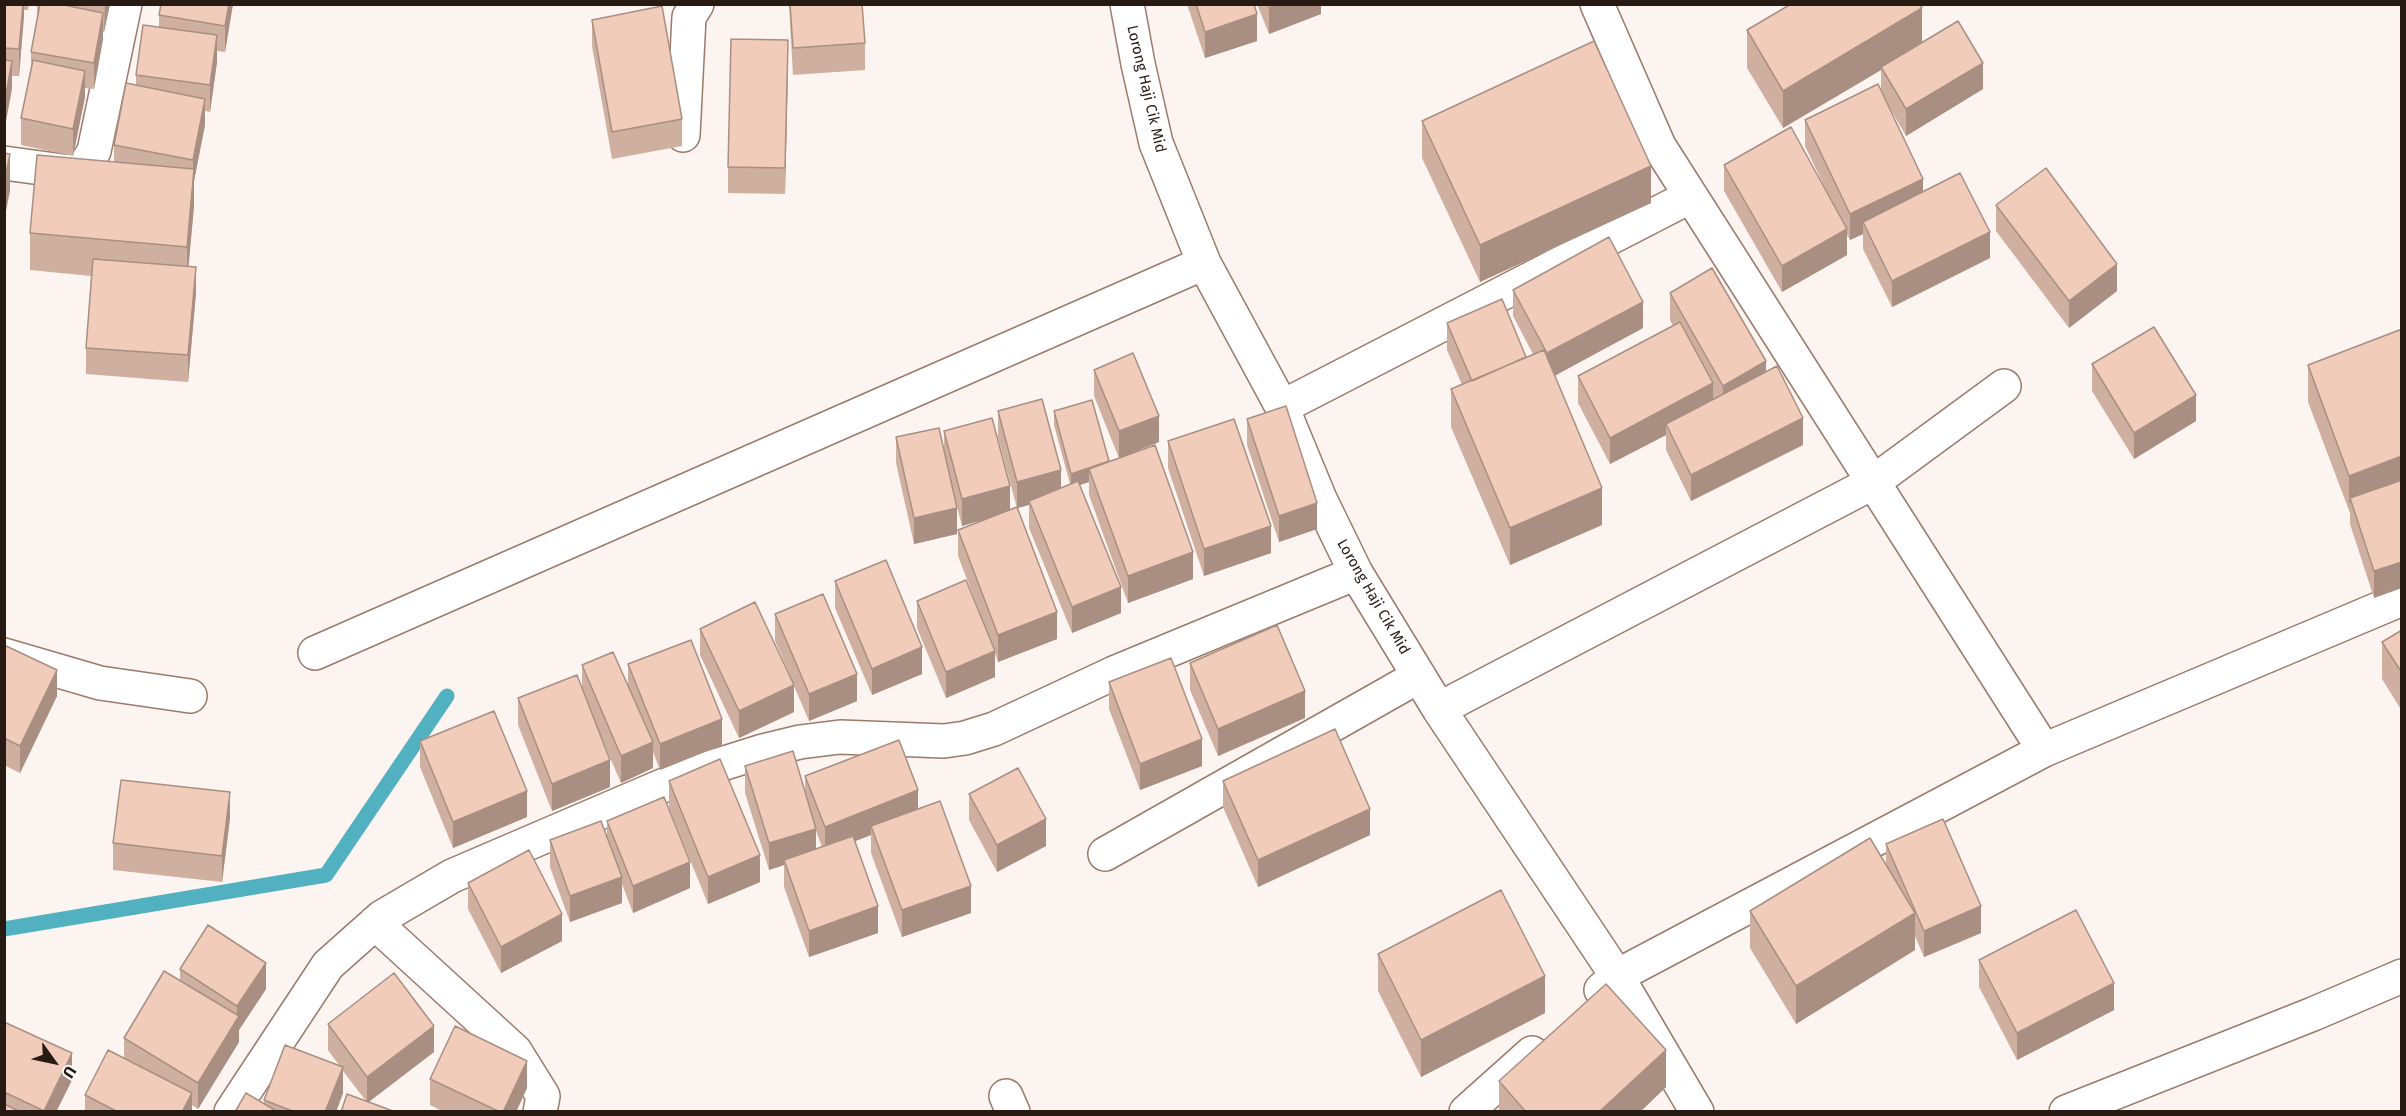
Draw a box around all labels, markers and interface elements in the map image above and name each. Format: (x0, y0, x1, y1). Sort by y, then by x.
street label: Lorong Haji Cik Mid (1123, 24, 1169, 154)
street label: Lorong Haji Cik Mid (1333, 536, 1413, 658)
north arrow (24, 1032, 84, 1092)
text: U (59, 1063, 80, 1082)

